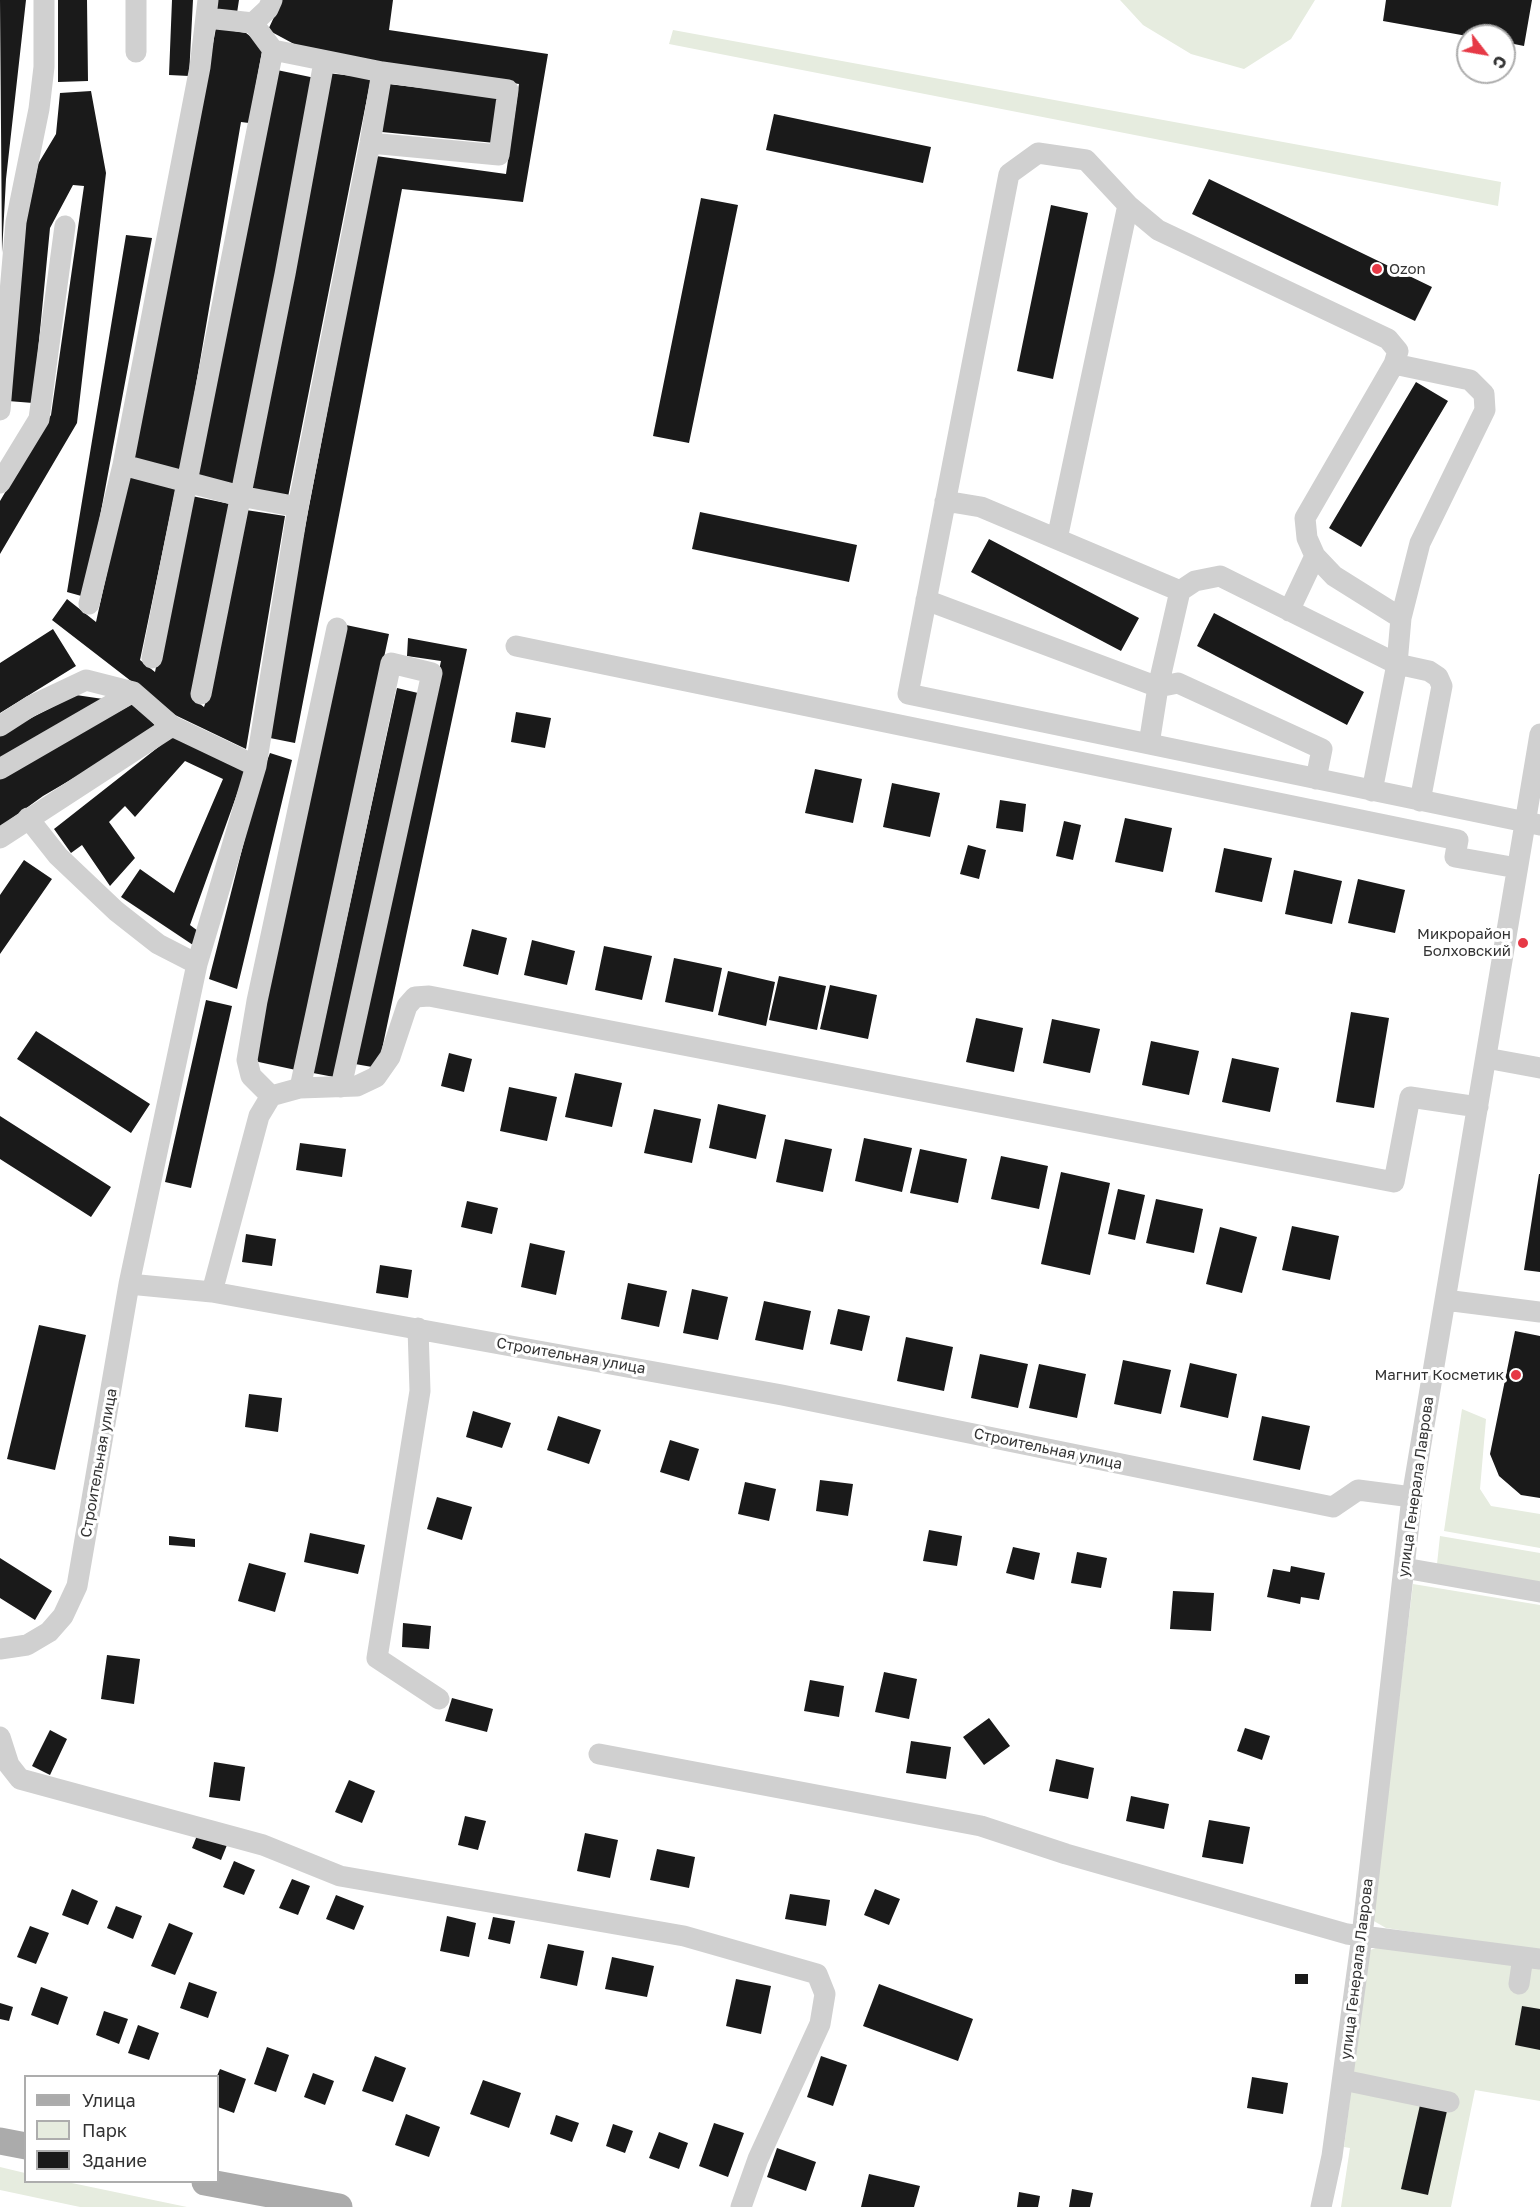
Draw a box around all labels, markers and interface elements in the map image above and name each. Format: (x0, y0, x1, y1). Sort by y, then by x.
north arrow (1456, 24, 1516, 84)
text: С (1488, 52, 1511, 72)
place label: Ozon (1389, 260, 1426, 278)
marker: Ozon (1370, 262, 1384, 276)
place label: Микрорайон Болховский (1417, 925, 1511, 960)
marker: Микрорайон Болховский (1516, 936, 1530, 950)
street label: Строительная улица (495, 1334, 647, 1378)
place label: Магнит Косметик (1374, 1366, 1504, 1384)
marker: Магнит Косметик (1509, 1368, 1523, 1382)
street label: Строительная улица (77, 1387, 121, 1539)
street label: улица Генерала Лаврова (1394, 1395, 1438, 1579)
street label: Строительная улица (972, 1424, 1124, 1474)
street label: улица Генерала Лаврова (1337, 1877, 1377, 2061)
legend (24, 2075, 219, 2183)
text: Улица (82, 2089, 136, 2111)
text: Парк (82, 2119, 127, 2141)
text: Здание (82, 2149, 147, 2171)

